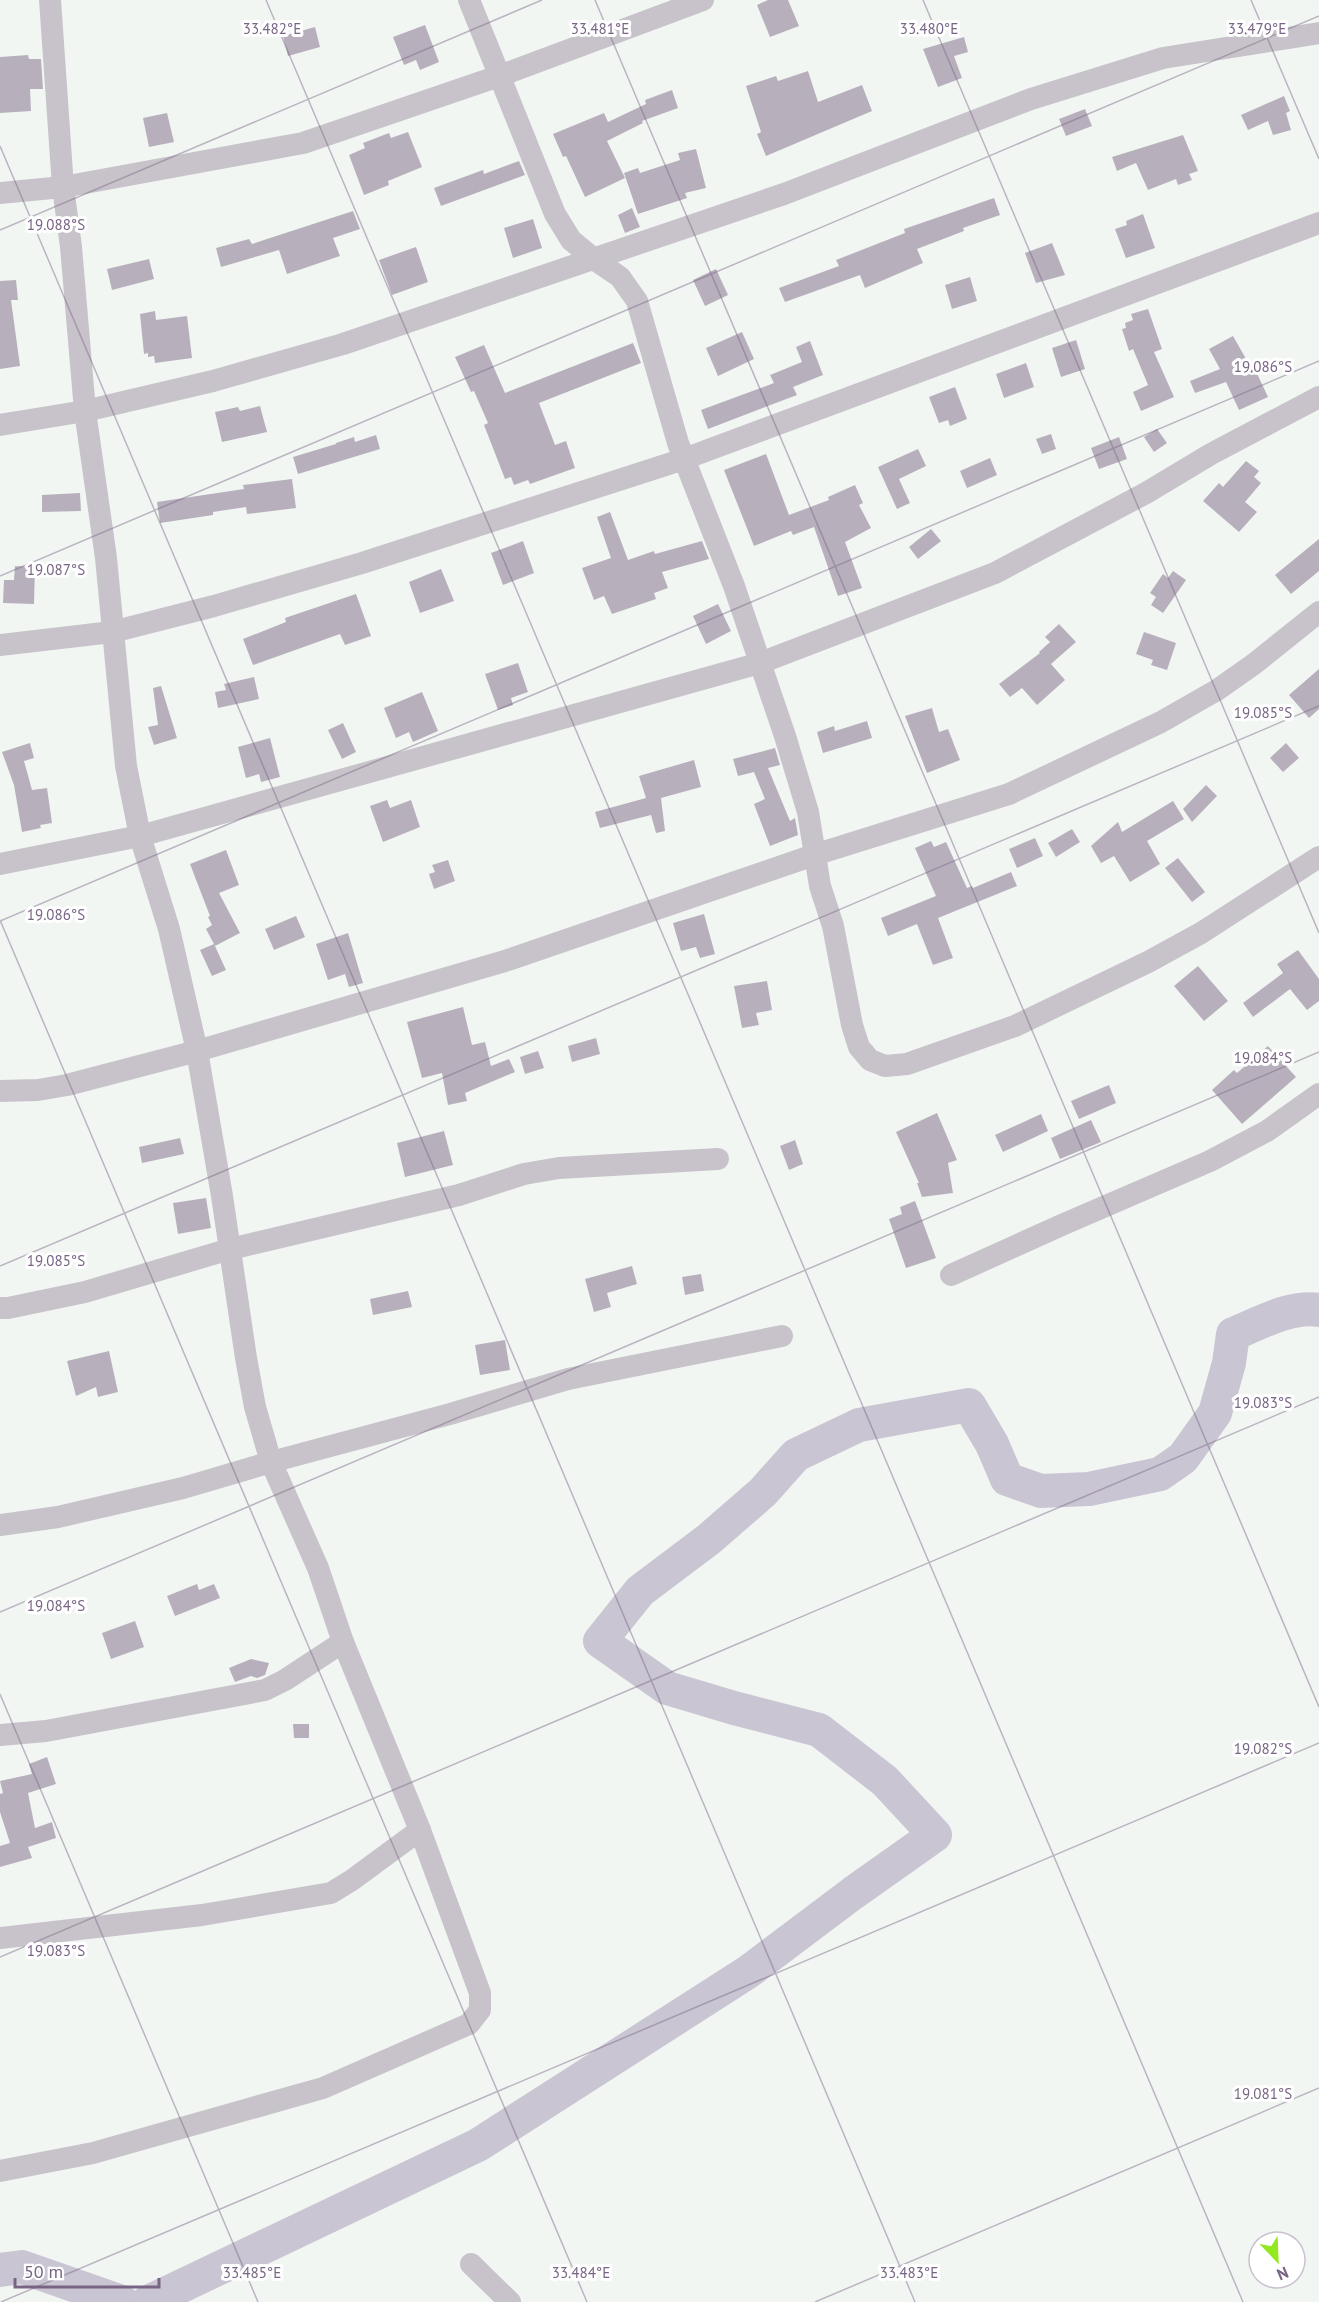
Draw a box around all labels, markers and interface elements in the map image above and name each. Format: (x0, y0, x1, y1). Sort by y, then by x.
text: 33.482°E (243, 19, 301, 38)
text: 33.481°E (571, 19, 629, 38)
text: 33.480°E (900, 19, 958, 38)
text: 33.479°E (1228, 19, 1286, 38)
text: 19.088°S (27, 215, 85, 234)
text: 19.086°S (1234, 357, 1292, 376)
text: 19.087°S (27, 560, 85, 579)
text: 19.085°S (1234, 703, 1292, 722)
text: 19.086°S (27, 905, 85, 924)
text: 19.084°S (1234, 1048, 1292, 1067)
text: 19.085°S (27, 1251, 85, 1270)
text: 19.083°S (1234, 1393, 1292, 1412)
text: 19.084°S (27, 1596, 85, 1615)
text: 19.082°S (1234, 1739, 1292, 1758)
text: 19.083°S (27, 1941, 85, 1960)
text: 19.081°S (1234, 2084, 1292, 2103)
north arrow (1247, 2230, 1307, 2290)
scale bar (15, 2251, 159, 2289)
text: 50 m (24, 2260, 63, 2283)
text: 33.485°E (223, 2263, 281, 2282)
text: 33.484°E (552, 2263, 610, 2282)
text: 33.483°E (880, 2263, 938, 2282)
text: N (1274, 2263, 1292, 2285)

